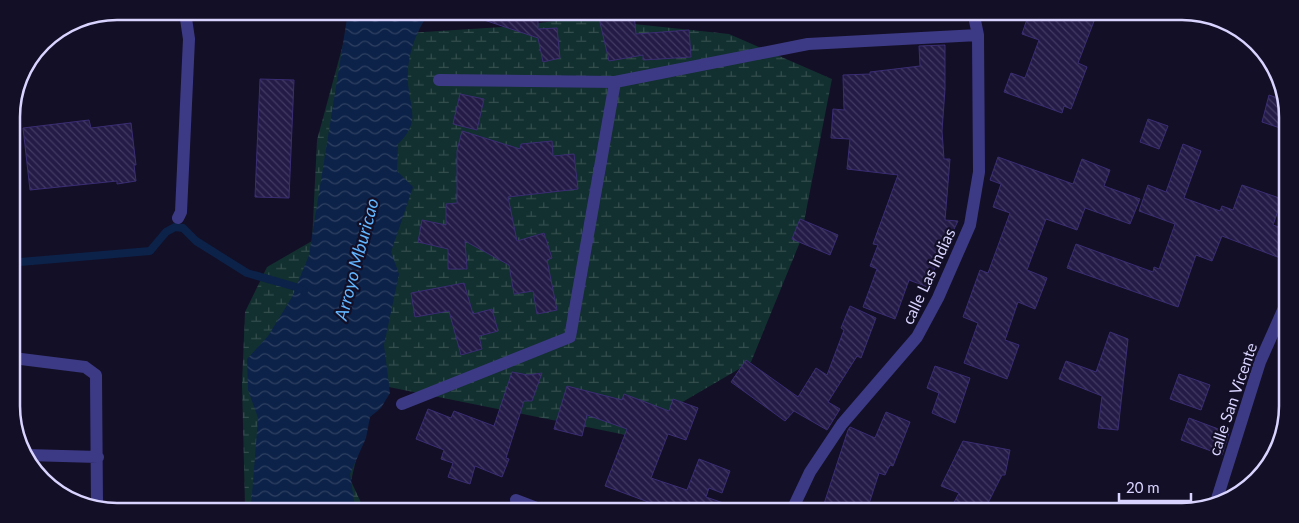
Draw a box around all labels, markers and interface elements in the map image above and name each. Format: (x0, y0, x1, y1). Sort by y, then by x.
water label: Arroyo Mburicao (329, 195, 383, 324)
street label: calle Las Indias (897, 225, 959, 327)
street label: calle San Vicente (1204, 340, 1260, 458)
scale bar (1119, 470, 1192, 502)
text: 20 m (1126, 478, 1160, 496)

